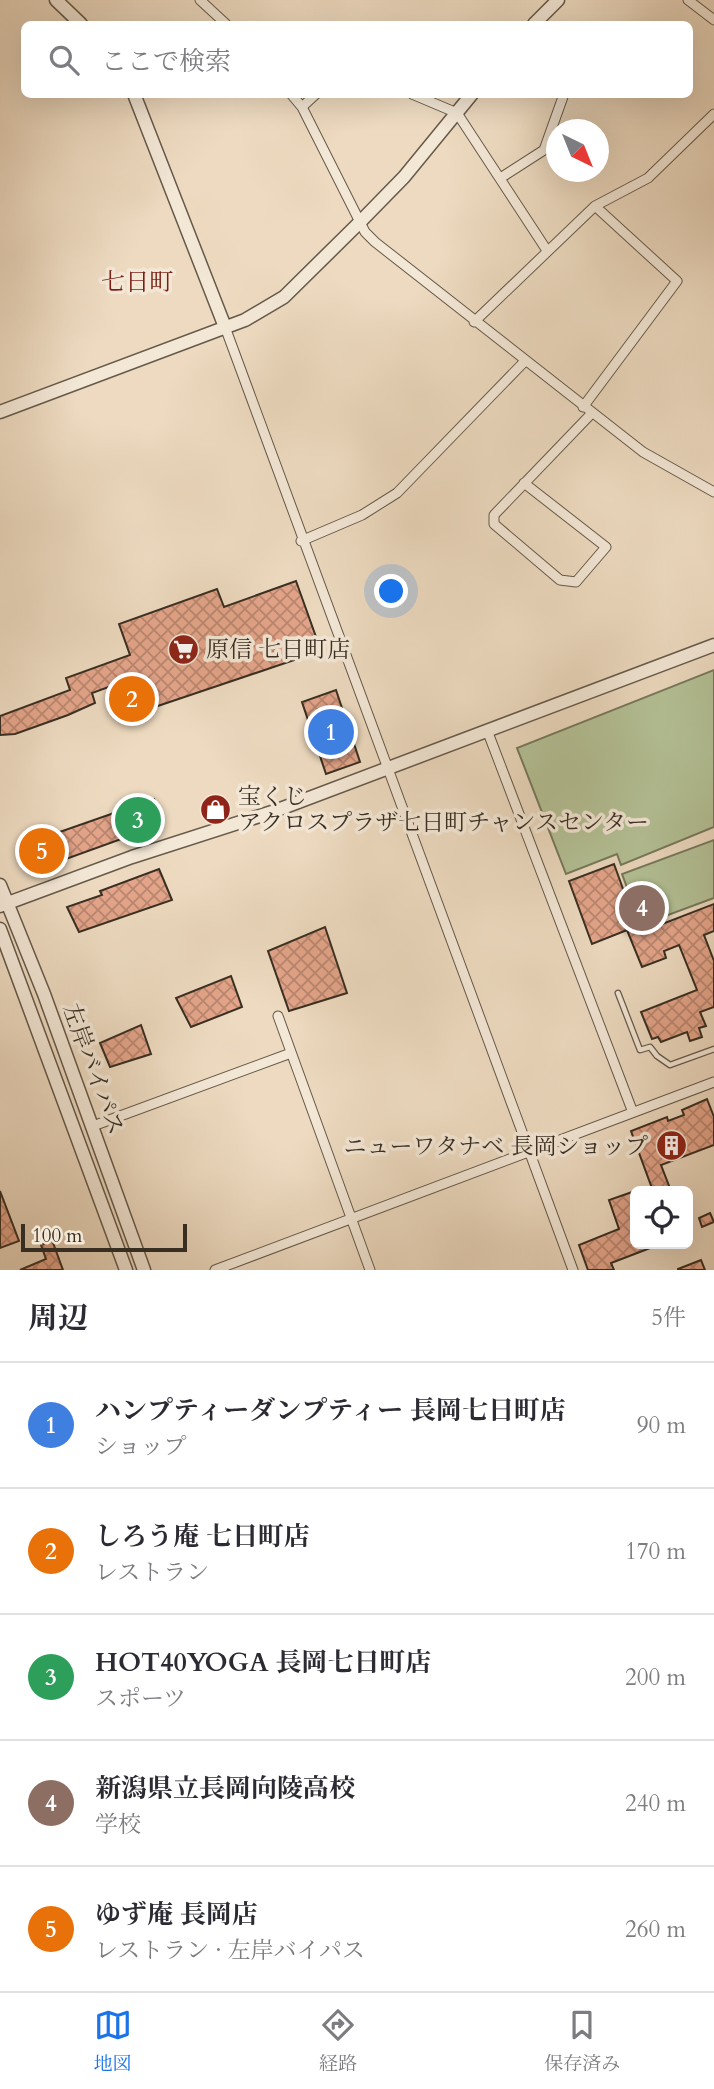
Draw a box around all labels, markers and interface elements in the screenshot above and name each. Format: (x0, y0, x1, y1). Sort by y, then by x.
search box (21, 21, 693, 98)
icon: search (45, 41, 83, 79)
text: ここで検索 (101, 44, 231, 79)
north arrow (546, 119, 609, 182)
district label: 七日町 (101, 266, 173, 299)
your location (374, 574, 408, 608)
supermarket icon: 原信 七日町店 (166, 632, 200, 666)
place label: 原信 七日町店 (206, 634, 350, 665)
pin: 2 (109, 673, 155, 725)
pin: 1 (308, 706, 354, 758)
place label: 宝くじ アクロスプラザ七日町チャンスセンター (238, 781, 649, 838)
shop icon: 宝くじ アクロスプラザ七日町チャンスセンター (198, 792, 232, 826)
pin: 3 (115, 794, 161, 846)
pin: 5 (19, 825, 65, 877)
pin: 4 (619, 882, 665, 934)
street label: 左岸バイパス (55, 999, 132, 1139)
building icon: ニューワタナベ 長岡ショップ (654, 1129, 688, 1163)
place label: ニューワタナベ 長岡ショップ (344, 1131, 648, 1162)
map controls (630, 1186, 693, 1249)
button: locate (630, 1186, 693, 1249)
scale bar (21, 1221, 187, 1253)
text: 100 m (32, 1223, 82, 1249)
text: 周辺 (28, 1298, 88, 1339)
text: 5件 (651, 1302, 686, 1333)
text: ハンプティーダンプティー 長岡七日町店 (95, 1393, 566, 1428)
text: 1 (45, 1410, 57, 1441)
text: 90 m (637, 1410, 686, 1441)
text: ショップ (95, 1431, 187, 1462)
text: しろう庵 七日町店 (95, 1519, 310, 1554)
text: 2 (45, 1536, 57, 1567)
text: 170 m (625, 1536, 686, 1567)
text: レストラン (95, 1557, 209, 1588)
text: HOT40YOGA 長岡七日町店 (95, 1645, 432, 1680)
text: 3 (45, 1662, 57, 1693)
text: 200 m (625, 1662, 686, 1693)
text: スポーツ (95, 1683, 186, 1714)
text: 新潟県立長岡向陵高校 (95, 1771, 355, 1806)
text: 4 (45, 1788, 57, 1819)
text: 240 m (625, 1788, 686, 1819)
text: 学校 (95, 1809, 141, 1840)
text: ゆず庵 長岡店 (95, 1897, 258, 1932)
text: 5 (45, 1914, 57, 1945)
text: 260 m (625, 1914, 686, 1945)
text: レストラン · 左岸バイパス (95, 1935, 365, 1966)
tab: 地図 (94, 2006, 132, 2077)
tab: 経路 (319, 2006, 357, 2077)
tab: 保存済み (544, 2006, 620, 2077)

